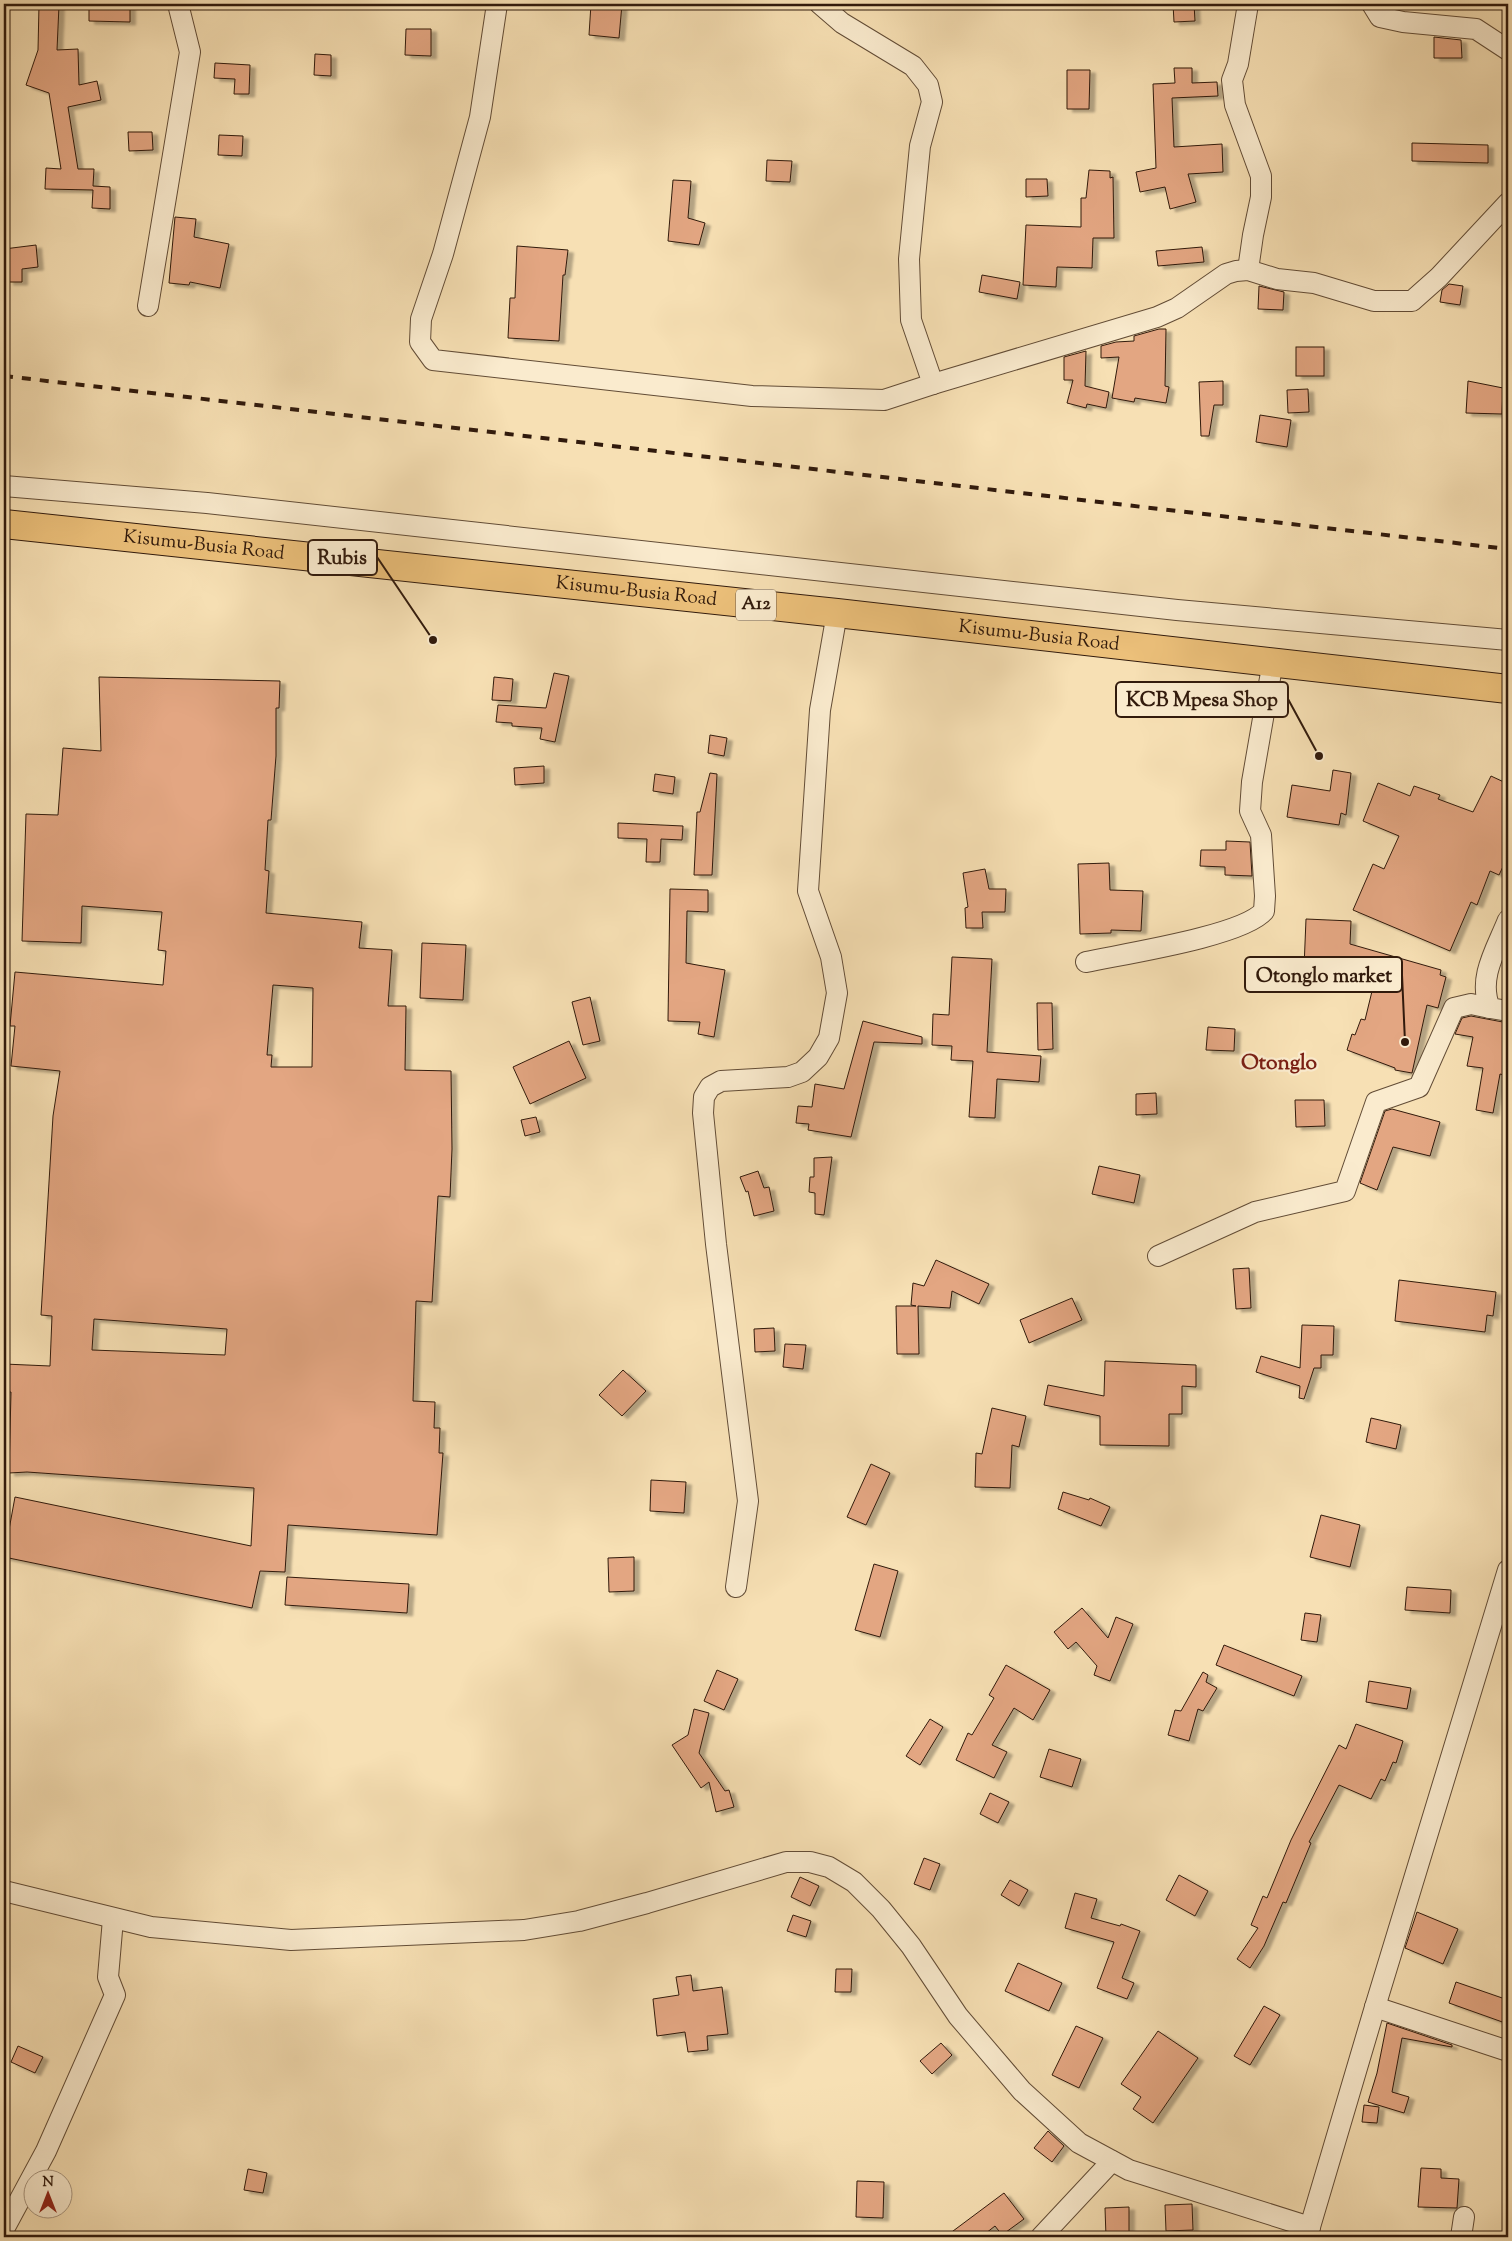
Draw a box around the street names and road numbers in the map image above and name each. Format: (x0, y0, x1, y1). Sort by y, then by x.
street label: Kisumu-Busia Road (122, 523, 286, 567)
street label: Kisumu-Busia Road (554, 570, 719, 614)
road number: A12 (736, 590, 776, 620)
street label: Kisumu-Busia Road (957, 613, 1121, 658)

